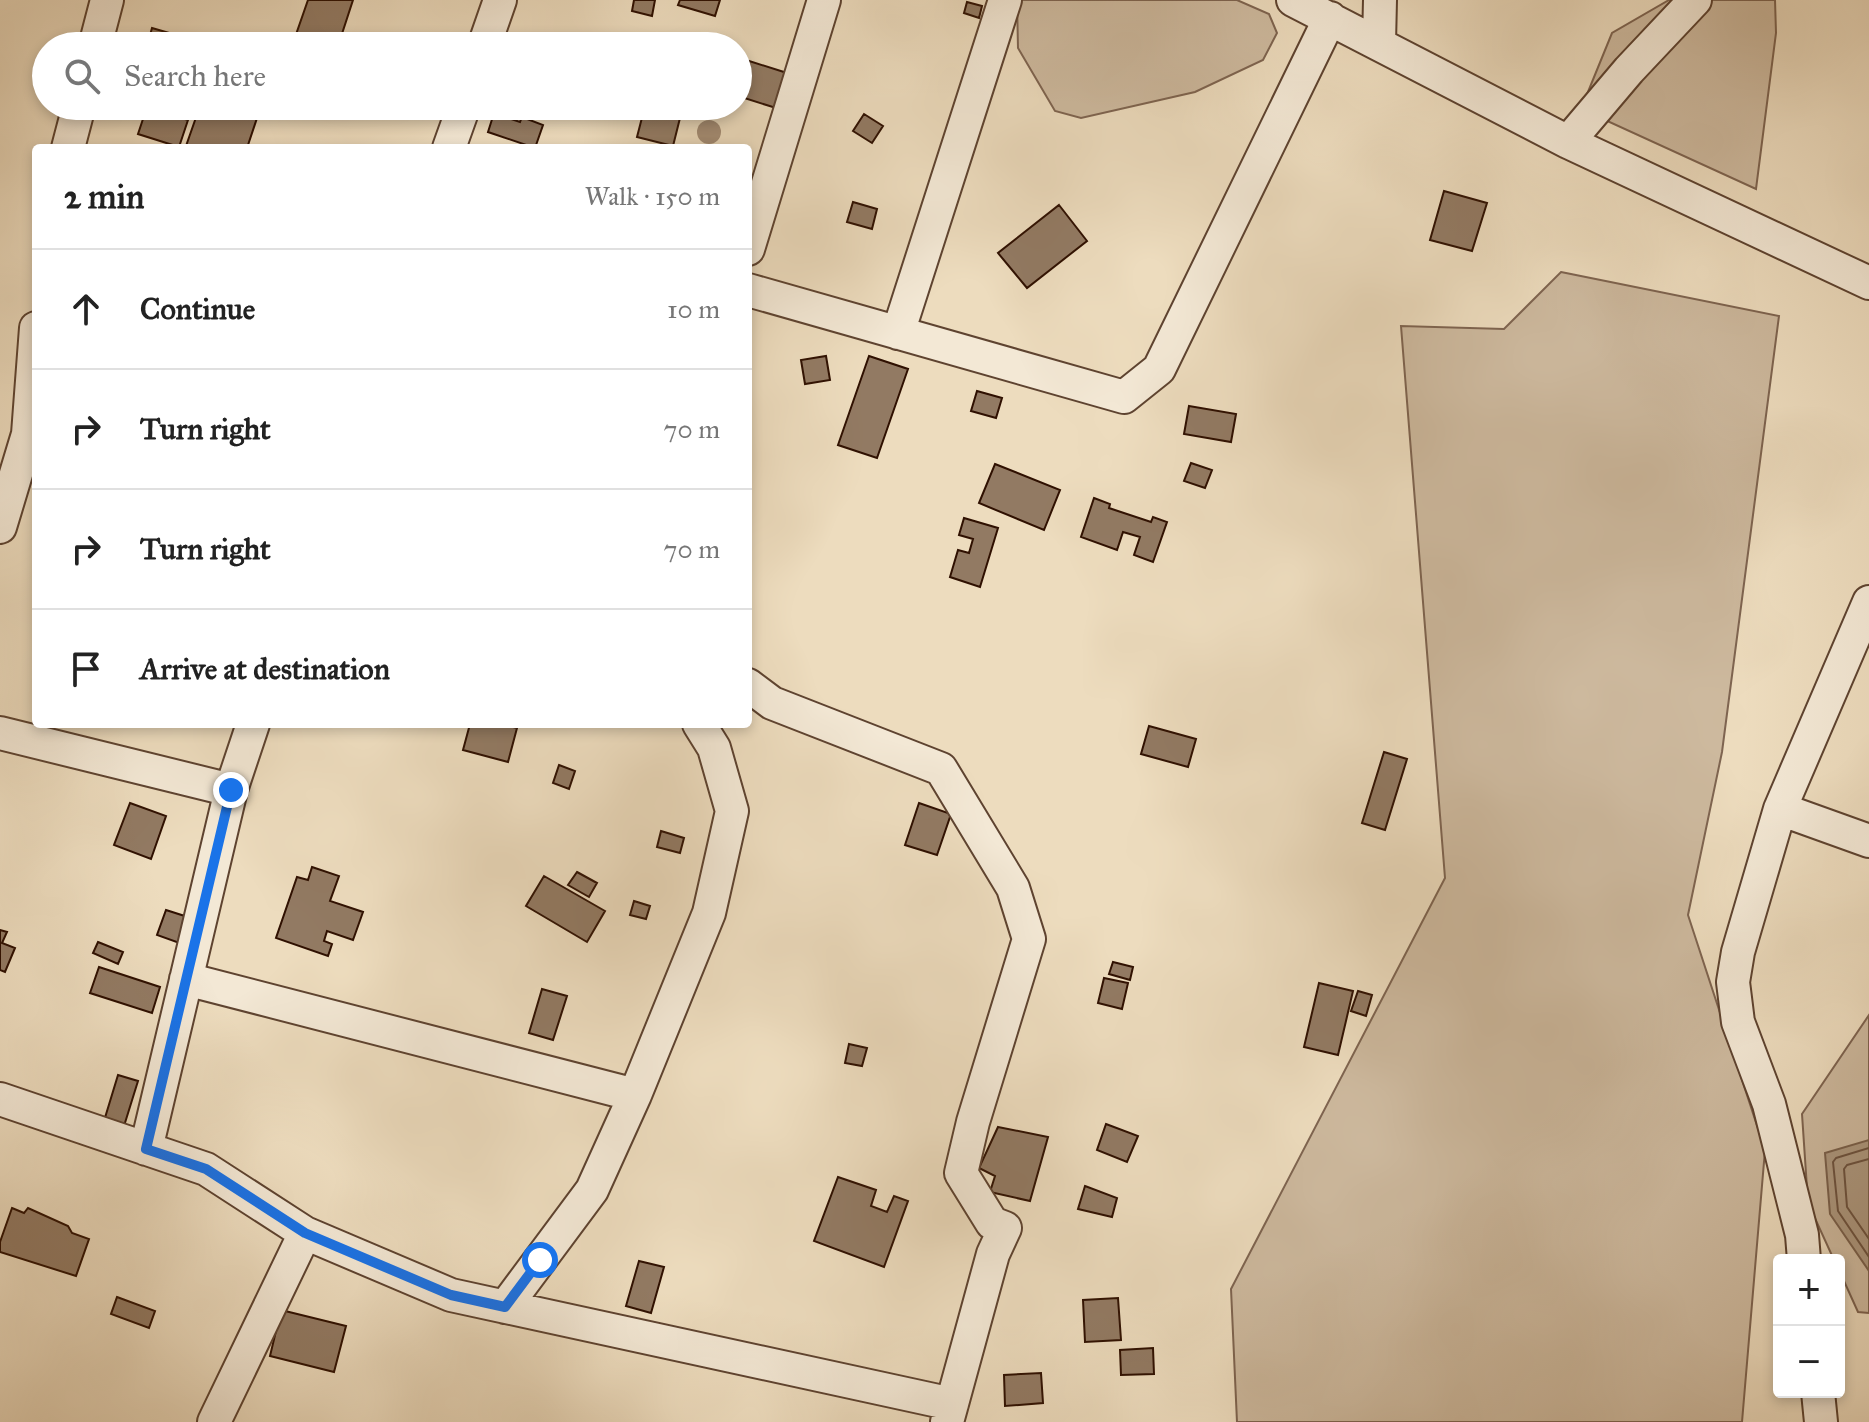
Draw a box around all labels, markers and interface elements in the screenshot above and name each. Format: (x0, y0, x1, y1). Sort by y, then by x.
search box (32, 32, 752, 120)
icon: search (60, 54, 104, 98)
text: Search here (124, 58, 266, 94)
text: 2 min (64, 176, 144, 217)
text: Walk · 150 m (585, 180, 720, 212)
icon: ahead (64, 287, 108, 331)
text: Continue (140, 291, 255, 327)
text: 10 m (667, 293, 720, 325)
icon: right (64, 407, 108, 451)
text: Turn right (140, 411, 271, 447)
text: 70 m (664, 413, 720, 445)
icon: right (64, 527, 108, 571)
text: Turn right (140, 531, 271, 567)
text: 70 m (664, 533, 720, 565)
icon: arrive (64, 647, 108, 691)
text: Arrive at destination (140, 651, 390, 687)
route end (213, 772, 249, 808)
route start (522, 1242, 558, 1278)
map controls (1773, 1254, 1845, 1398)
button: + (1773, 1254, 1845, 1326)
button: − (1773, 1326, 1845, 1398)

